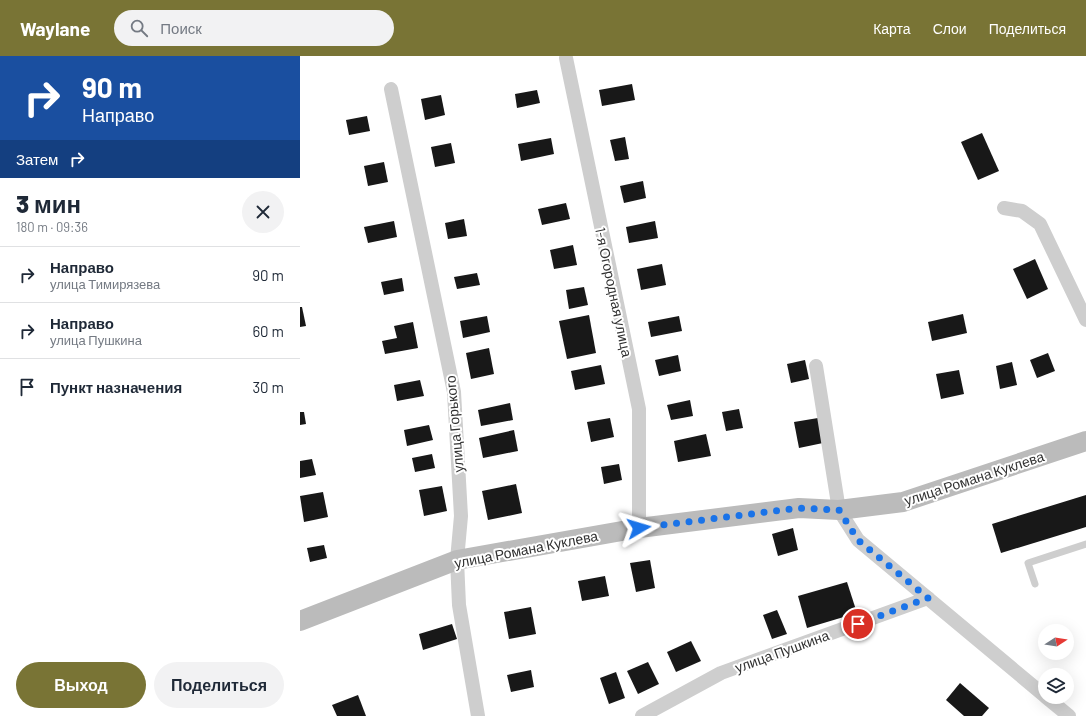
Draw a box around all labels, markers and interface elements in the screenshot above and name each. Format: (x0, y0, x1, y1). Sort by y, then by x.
search box (114, 10, 394, 46)
text: Waylane (20, 17, 90, 40)
icon: search (128, 17, 150, 39)
text: Поиск (160, 19, 202, 37)
text: Карта (873, 20, 911, 37)
text: Слои (933, 20, 967, 37)
text: Поделиться (989, 20, 1066, 37)
text: 90 m (82, 70, 142, 104)
icon: right (16, 72, 68, 124)
text: Направо (82, 104, 154, 126)
icon: right (66, 148, 88, 170)
text: Затем (16, 150, 58, 168)
text: 3 мин (16, 189, 81, 218)
button: close (242, 191, 284, 233)
text: 180 m · 09:36 (16, 219, 88, 235)
street label: 1-я Огородная улица (592, 226, 636, 359)
text: Направо (50, 258, 114, 276)
icon: right (16, 264, 38, 286)
text: 90 m (252, 266, 284, 284)
text: улица Тимирязева (50, 276, 160, 292)
text: Направо (50, 314, 114, 332)
icon: right (16, 320, 38, 342)
text: 60 m (252, 322, 284, 340)
text: улица Пушкина (50, 332, 142, 348)
street label: улица Горького (441, 375, 467, 473)
icon: arrive (16, 376, 38, 398)
text: Пункт назначения (50, 378, 182, 396)
text: 30 m (252, 378, 284, 396)
street label: улица Романа Куклева (902, 447, 1046, 509)
position arrow (618, 507, 660, 549)
street label: улица Романа Куклева (453, 527, 599, 571)
pin (841, 607, 875, 641)
icon: arrive (847, 613, 869, 635)
north arrow (1038, 624, 1074, 660)
map controls (1038, 624, 1074, 704)
street label: улица Пушкина (733, 626, 832, 676)
button: Выход (16, 662, 146, 708)
button: Поделиться (154, 662, 284, 708)
button: layers (1038, 668, 1074, 704)

